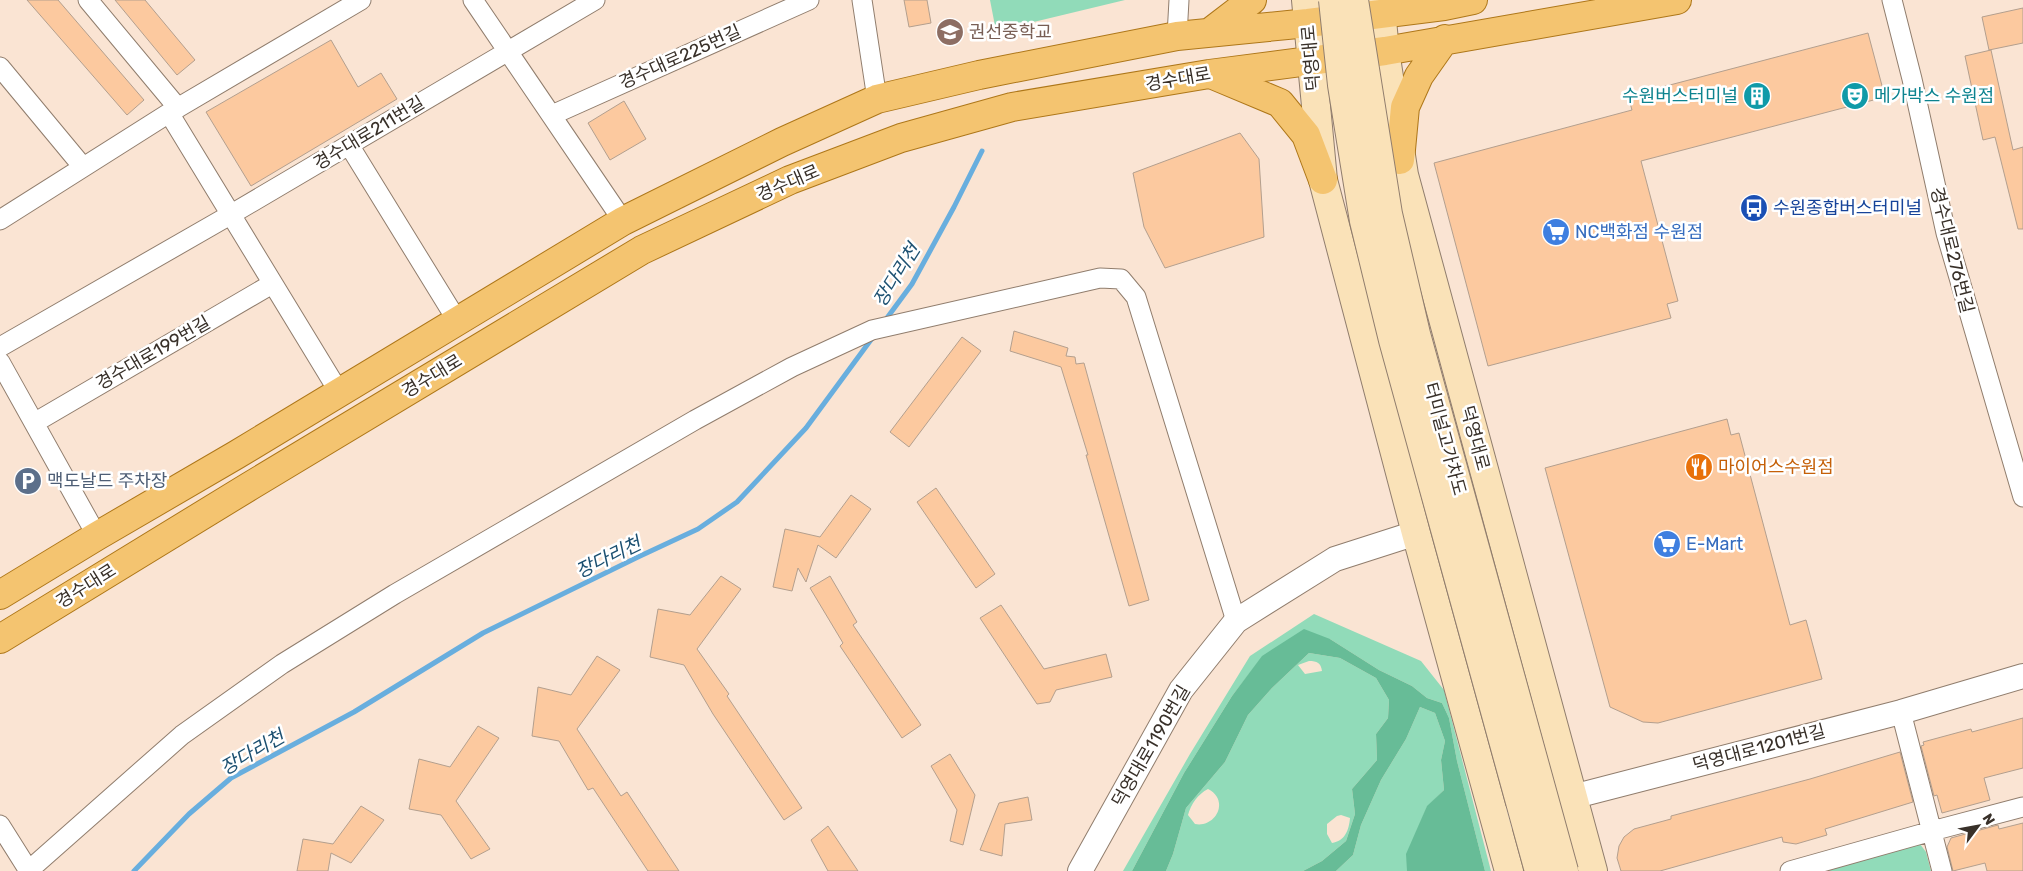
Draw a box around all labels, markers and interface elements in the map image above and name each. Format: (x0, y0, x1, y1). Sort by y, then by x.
school or university icon: 권선중학교 (935, 17, 965, 47)
street label: 경수대로225번길 (616, 20, 744, 94)
place label: 권선중학교 (969, 21, 1052, 43)
street label: 덕영대로 (1297, 24, 1325, 92)
street label: 경수대로 (1143, 62, 1213, 96)
building icon: 수원버스터미널 (1742, 81, 1772, 111)
theatre icon: 메가박스 수원점 (1840, 81, 1870, 111)
place label: 수원버스터미널 (1622, 85, 1738, 107)
place label: 메가박스 수원점 (1874, 85, 1994, 107)
street label: 경수대로211번길 (310, 91, 428, 175)
street label: 경수대로 (753, 160, 823, 206)
street label: 경수대로276번길 (1926, 185, 1978, 315)
bus stop icon: 수원종합버스터미널 (1739, 193, 1769, 223)
place label: 수원종합버스터미널 (1773, 197, 1922, 219)
supermarket icon: NC백화점 수원점 (1541, 217, 1571, 247)
place label: NC백화점 수원점 (1575, 221, 1703, 243)
water label: 장다리천 (868, 238, 926, 311)
street label: 경수대로199번길 (92, 311, 214, 395)
street label: 경수대로 (398, 350, 466, 402)
street label: 터미널고가차도 (1419, 380, 1471, 498)
street label: 덕영대로 (1456, 403, 1494, 473)
restaurant icon: 마이어스수원점 (1684, 452, 1714, 482)
place label: 마이어스수원점 (1718, 456, 1834, 478)
parking icon: 맥도날드 주차장 (13, 466, 43, 496)
place label: 맥도날드 주차장 (47, 470, 167, 492)
supermarket icon: E-Mart (1652, 529, 1682, 559)
water label: 장다리천 (572, 531, 646, 583)
place label: E-Mart (1686, 533, 1743, 555)
street label: 경수대로 (52, 559, 120, 613)
street label: 덕영대로1190번길 (1107, 681, 1195, 811)
street label: 덕영대로1201번길 (1690, 720, 1828, 776)
water label: 장다리천 (216, 724, 290, 780)
north arrow (1953, 801, 2003, 851)
text: N (1979, 811, 1998, 828)

